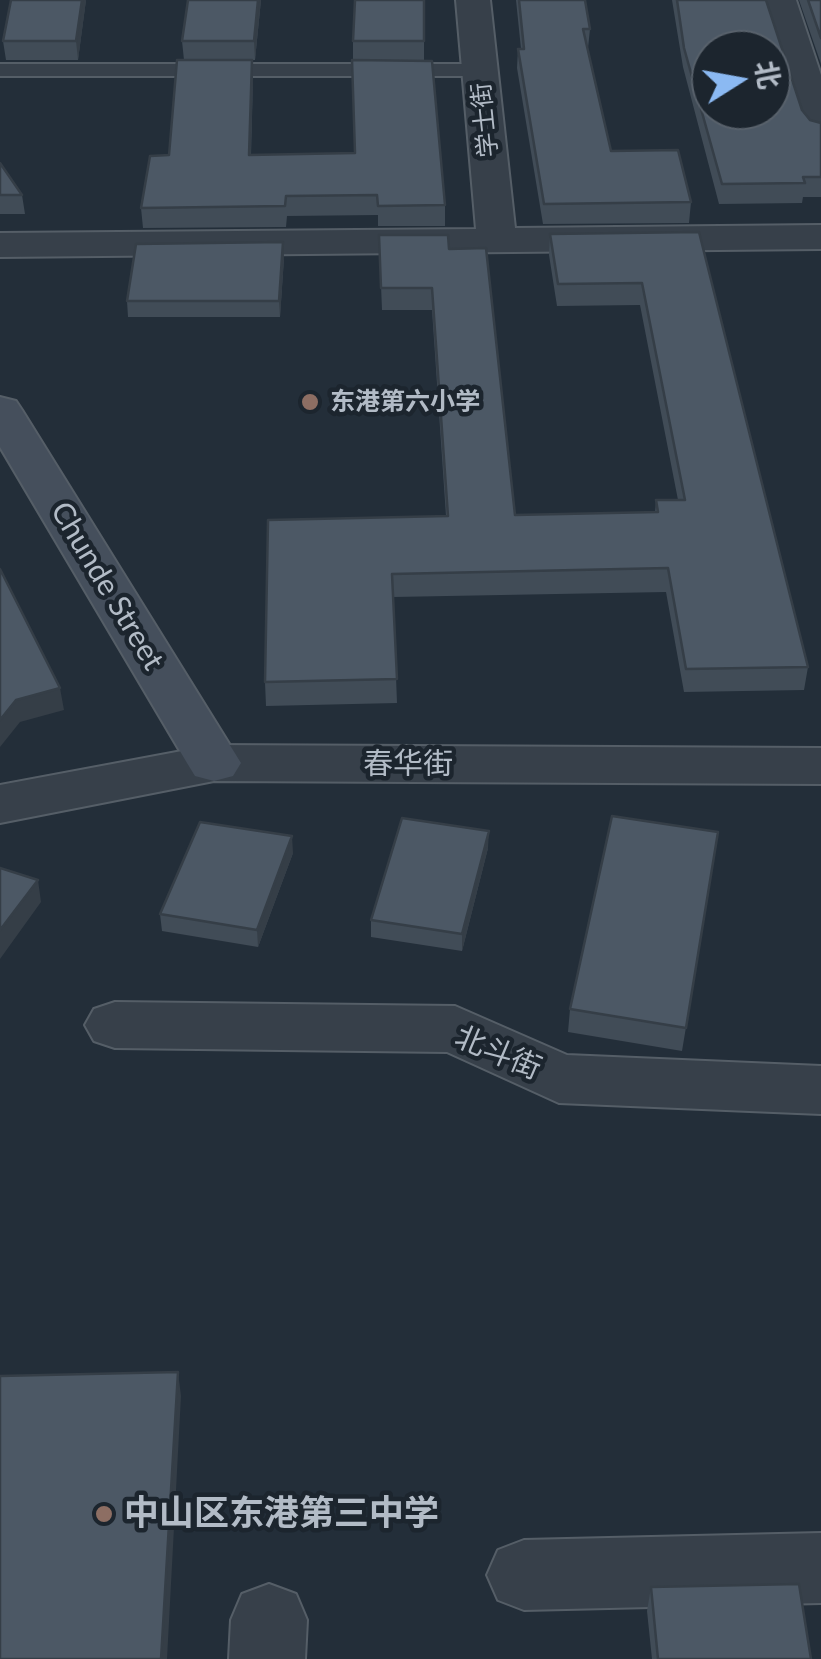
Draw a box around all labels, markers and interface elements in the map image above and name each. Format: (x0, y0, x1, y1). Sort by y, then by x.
north arrow (691, 30, 791, 130)
text: 北 (749, 58, 788, 92)
street label: 学士街 (466, 81, 504, 159)
place label: 东港第六小学 (330, 387, 480, 417)
marker: 东港第六小学 (299, 391, 321, 413)
street label: Chunde Street (43, 495, 171, 677)
street label: 春华街 (363, 746, 453, 782)
street label: 北斗街 (450, 1019, 546, 1087)
place label: 中山区东港第三中学 (124, 1493, 439, 1535)
marker: 中山区东港第三中学 (93, 1503, 115, 1525)

